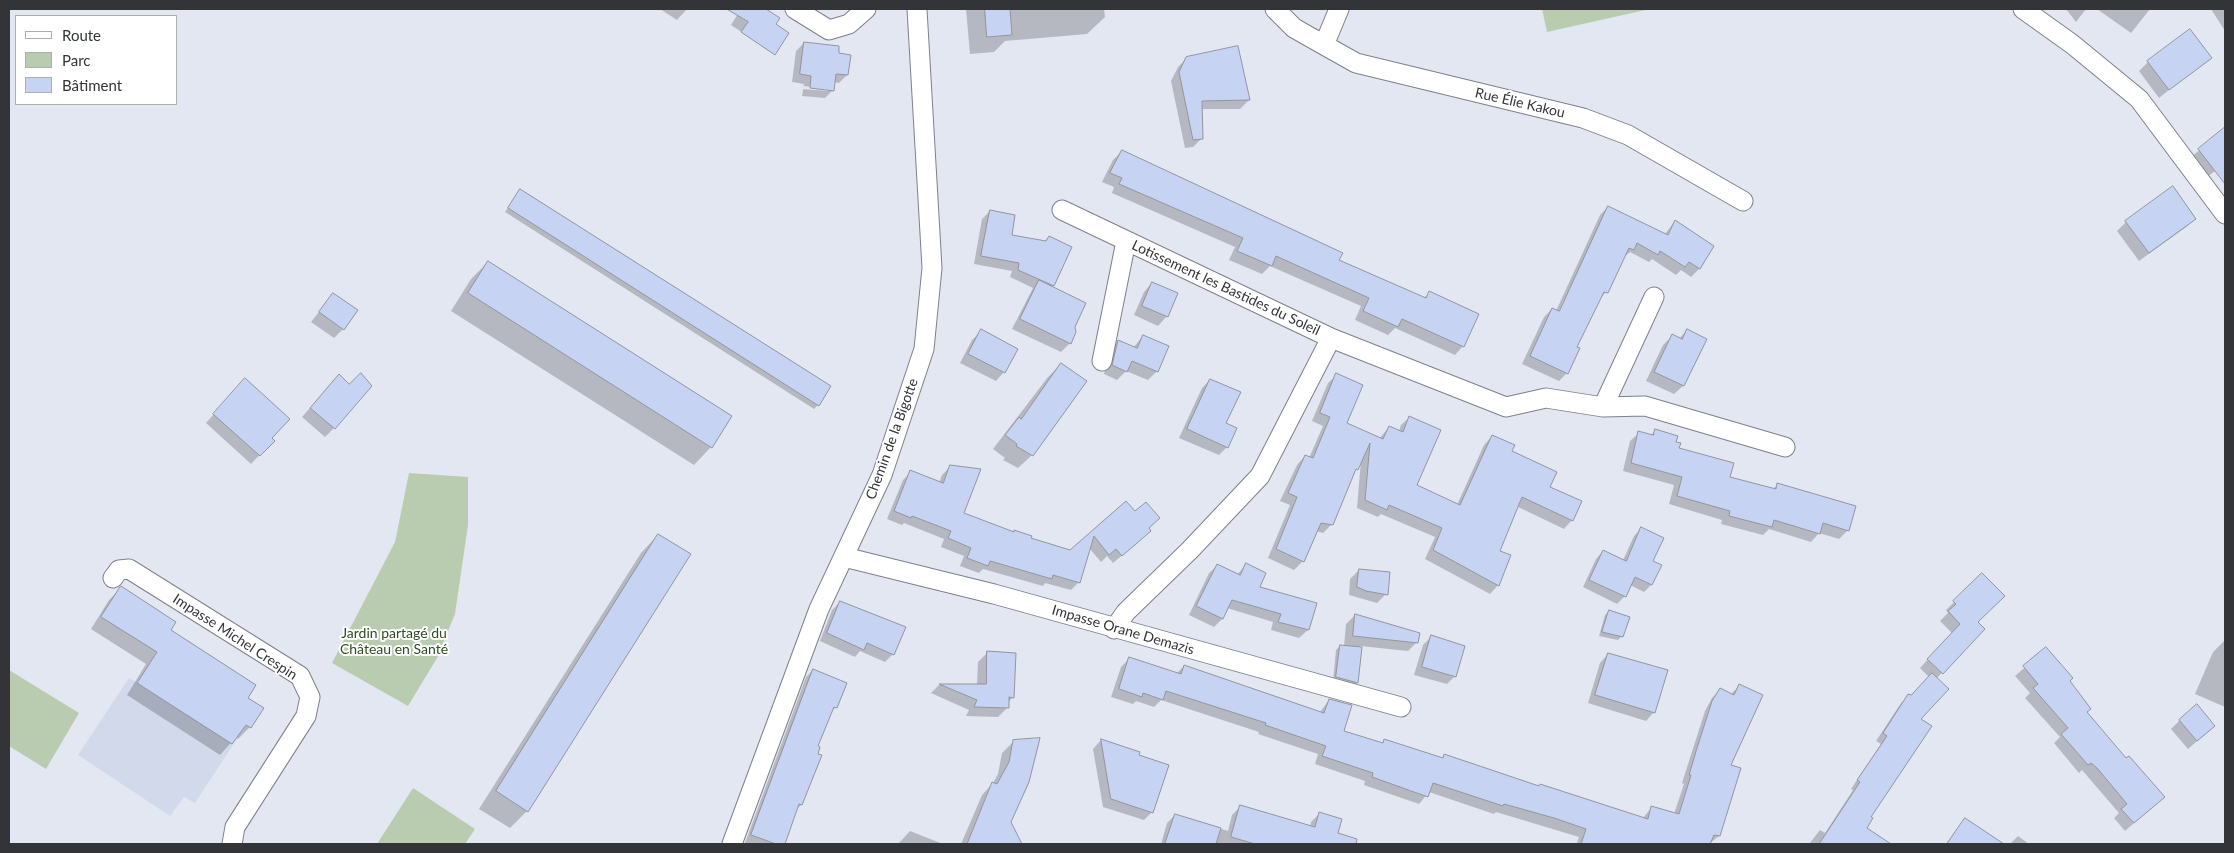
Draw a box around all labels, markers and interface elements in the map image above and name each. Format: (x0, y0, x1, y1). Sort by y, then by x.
legend (15, 15, 178, 105)
text: Route (62, 26, 101, 44)
text: Parc (62, 51, 91, 69)
text: Bâtiment (62, 76, 122, 94)
street label: Rue Élie Kakou (1473, 85, 1567, 121)
street label: Lotissement les Bastides du Soleil (1129, 237, 1323, 339)
street label: Chemin de la Bigotte (862, 376, 922, 502)
street label: Impasse Michel Crespin (170, 591, 300, 683)
street label: Impasse Orane Demazis (1050, 602, 1196, 658)
park label: Jardin partagé du Château en Santé (340, 625, 448, 658)

